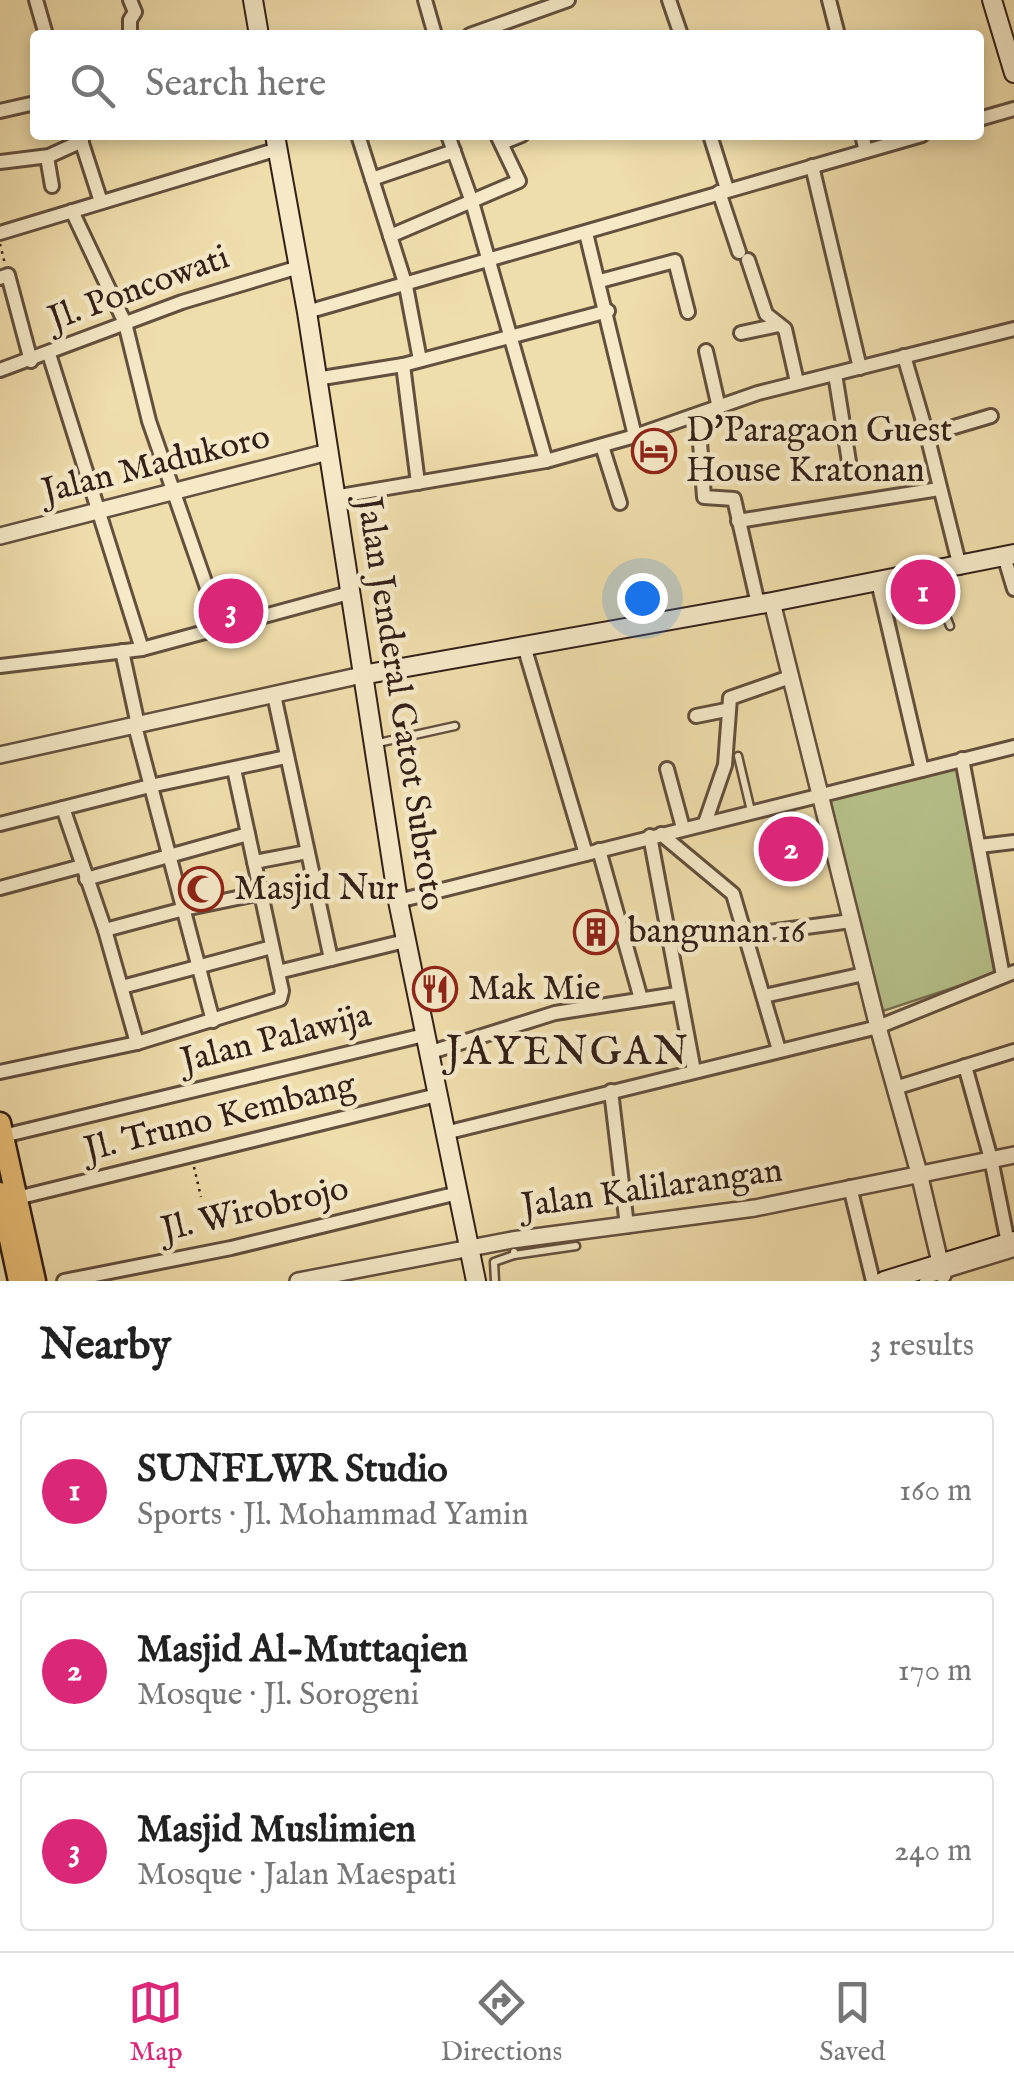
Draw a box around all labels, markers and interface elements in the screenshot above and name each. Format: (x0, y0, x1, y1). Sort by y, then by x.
search box (30, 30, 984, 140)
icon: search (65, 58, 120, 113)
text: Search here (145, 61, 326, 109)
street label: Jl. Poncowati (39, 236, 235, 344)
place label: D'Paragaon Guest House Kratonan (686, 409, 952, 494)
street label: Jalan Madukoro (34, 415, 275, 516)
hotel icon: D'Paragaon Guest House Kratonan (631, 428, 677, 474)
street label: Jalan Jenderal Gatot Subroto (344, 490, 455, 914)
pin: 1 (890, 554, 956, 630)
your location (617, 573, 668, 624)
pin: 3 (198, 574, 264, 648)
pin: 2 (758, 812, 824, 886)
mosque icon: Masjid Nur (178, 866, 224, 912)
place label: Masjid Nur (234, 867, 399, 912)
building icon: bangunan 16 (573, 909, 619, 955)
place label: bangunan 16 (628, 910, 807, 955)
restaurant icon: Mak Mie (412, 966, 458, 1012)
place label: Mak Mie (468, 967, 601, 1012)
street label: Jalan Palawija (172, 993, 377, 1085)
district label: JAYENGAN (442, 1028, 690, 1079)
street label: Jl. Truno Kembang (76, 1062, 361, 1174)
street label: Jalan Kalilarangan (515, 1148, 785, 1230)
street label: Jl. Wirobrojo (153, 1167, 353, 1254)
text: Nearby (40, 1320, 171, 1373)
text: 3 results (870, 1326, 974, 1367)
text: SUNFLWR Studio (137, 1447, 448, 1495)
text: 1 (69, 1471, 80, 1512)
text: 160 m (899, 1471, 972, 1512)
text: Sports · Jl. Mohammad Yamin (137, 1495, 529, 1536)
text: Masjid Al-Muttaqien (137, 1627, 468, 1675)
text: 2 (67, 1651, 82, 1692)
text: 170 m (898, 1651, 972, 1692)
text: Mosque · Jl. Sorogeni (137, 1675, 419, 1716)
text: Masjid Muslimien (137, 1807, 416, 1855)
text: 3 (69, 1831, 80, 1872)
text: 240 m (894, 1831, 972, 1872)
text: Mosque · Jalan Maespati (137, 1855, 457, 1896)
tab: Map (128, 1975, 183, 2070)
tab: Directions (440, 1975, 562, 2070)
tab: Saved (819, 1975, 886, 2070)

